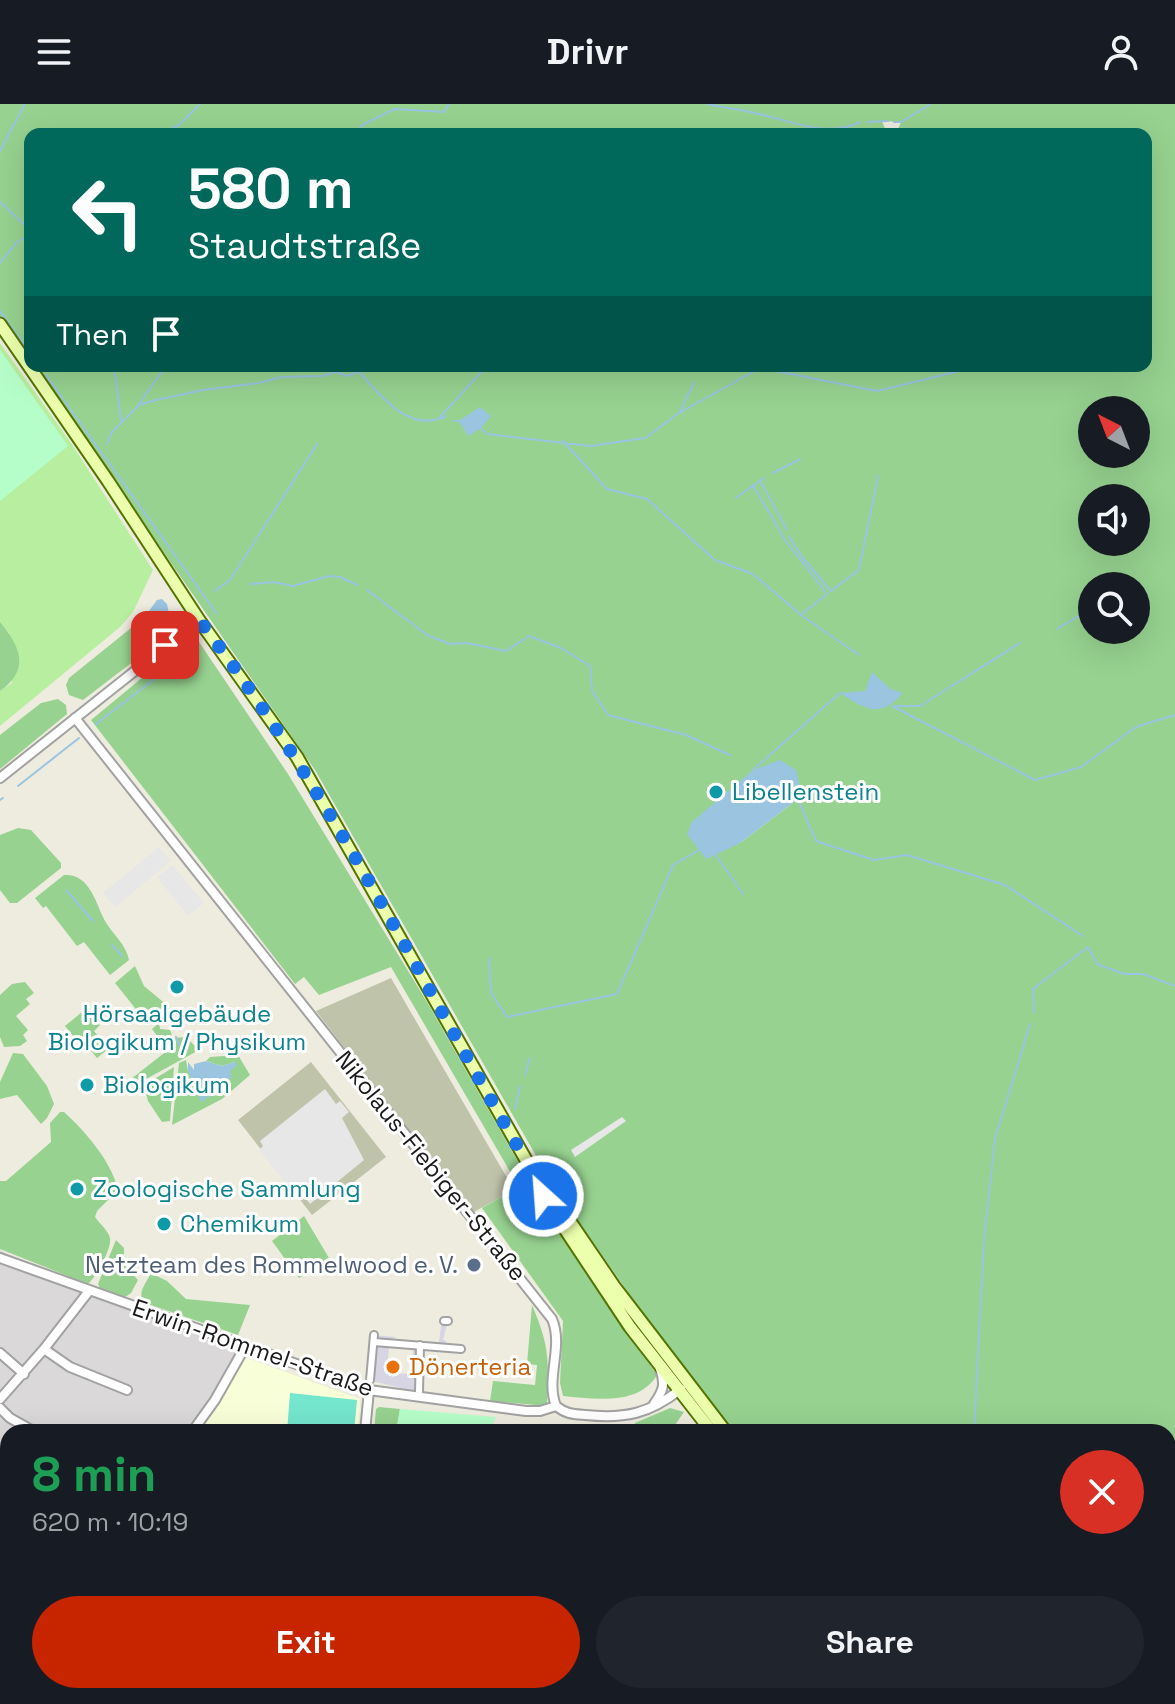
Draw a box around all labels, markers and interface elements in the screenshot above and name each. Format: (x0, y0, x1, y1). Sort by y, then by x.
text: Drivr (547, 29, 628, 75)
icon: menu (32, 30, 76, 74)
icon: person (1099, 30, 1143, 74)
text: 580 m (188, 153, 354, 224)
icon: left (56, 160, 160, 264)
text: Staudtstraße (188, 223, 421, 269)
icon: arrive (144, 312, 188, 356)
text: Then (56, 315, 128, 354)
north arrow (1078, 396, 1150, 468)
map controls (1078, 396, 1150, 644)
button: sound (1078, 484, 1150, 556)
button: search (1078, 572, 1150, 644)
pin (131, 611, 199, 679)
icon: arrive (143, 623, 187, 667)
place label: Libellenstein (732, 776, 879, 807)
marker: Libellenstein (707, 783, 725, 801)
marker: Hörsaalgebäude Biologikum / Physikum (168, 978, 186, 996)
place label: Hörsaalgebäude Biologikum / Physikum (48, 998, 306, 1057)
street label: Nikolaus-Fiebiger-Straße (329, 1044, 534, 1287)
place label: Biologikum (103, 1069, 230, 1100)
marker: Biologikum (78, 1076, 96, 1094)
position arrow (501, 1154, 585, 1238)
place label: Zoologische Sammlung (93, 1173, 361, 1204)
marker: Zoologische Sammlung (68, 1180, 86, 1198)
place label: Chemikum (180, 1208, 299, 1239)
marker: Chemikum (155, 1215, 173, 1233)
place label: Netzteam des Rommelwood e. V. (85, 1249, 458, 1280)
marker: Netzteam des Rommelwood e. V. (465, 1256, 483, 1274)
street label: Erwin-Rommel-Straße (128, 1292, 378, 1403)
place label: Dönerteria (409, 1351, 531, 1382)
marker: Dönerteria (384, 1358, 402, 1376)
text: 8 min (32, 1444, 156, 1505)
button: close (1060, 1450, 1144, 1534)
text: 620 m · 10:19 (32, 1505, 188, 1539)
button: Exit (32, 1596, 580, 1688)
button: Share (596, 1596, 1144, 1688)

